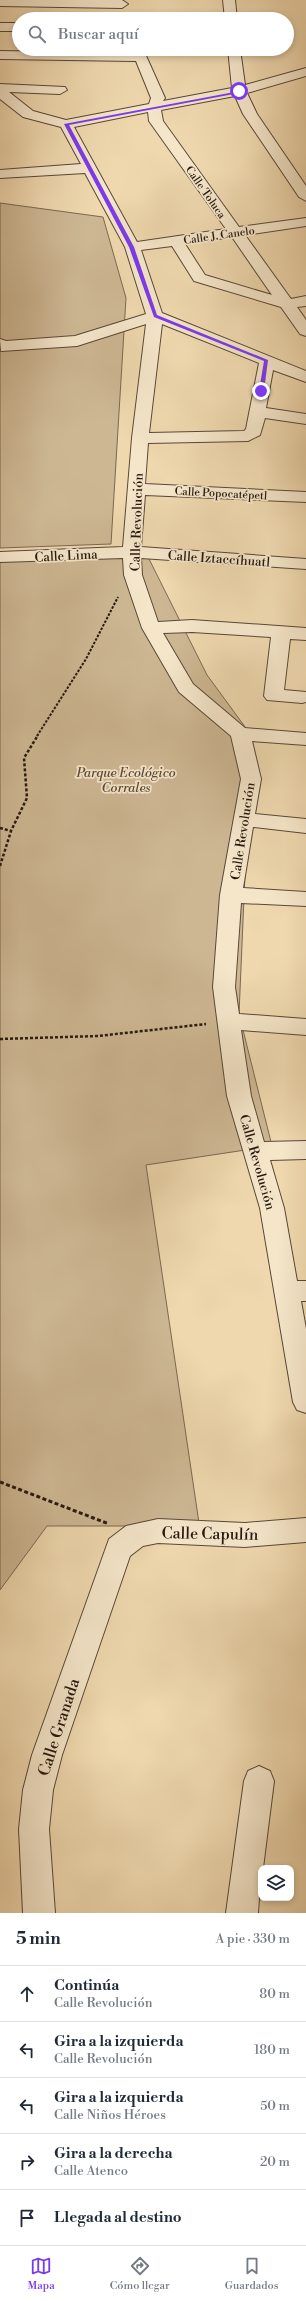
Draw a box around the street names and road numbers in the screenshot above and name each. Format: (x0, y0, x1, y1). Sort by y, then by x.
street label: Calle Toluca (182, 164, 229, 222)
street label: Calle J. Canelo (183, 224, 256, 248)
street label: Calle Revolución (127, 472, 147, 572)
street label: Calle Popocatépetl (174, 485, 268, 503)
street label: Calle Lima (34, 546, 99, 566)
street label: Calle Iztaccíhuatl (167, 547, 271, 571)
street label: Calle Revolución (227, 781, 259, 881)
street label: Calle Revolución (236, 1113, 278, 1212)
street label: Calle Capulín (161, 1523, 259, 1545)
street label: Calle Granada (34, 1675, 84, 1779)

